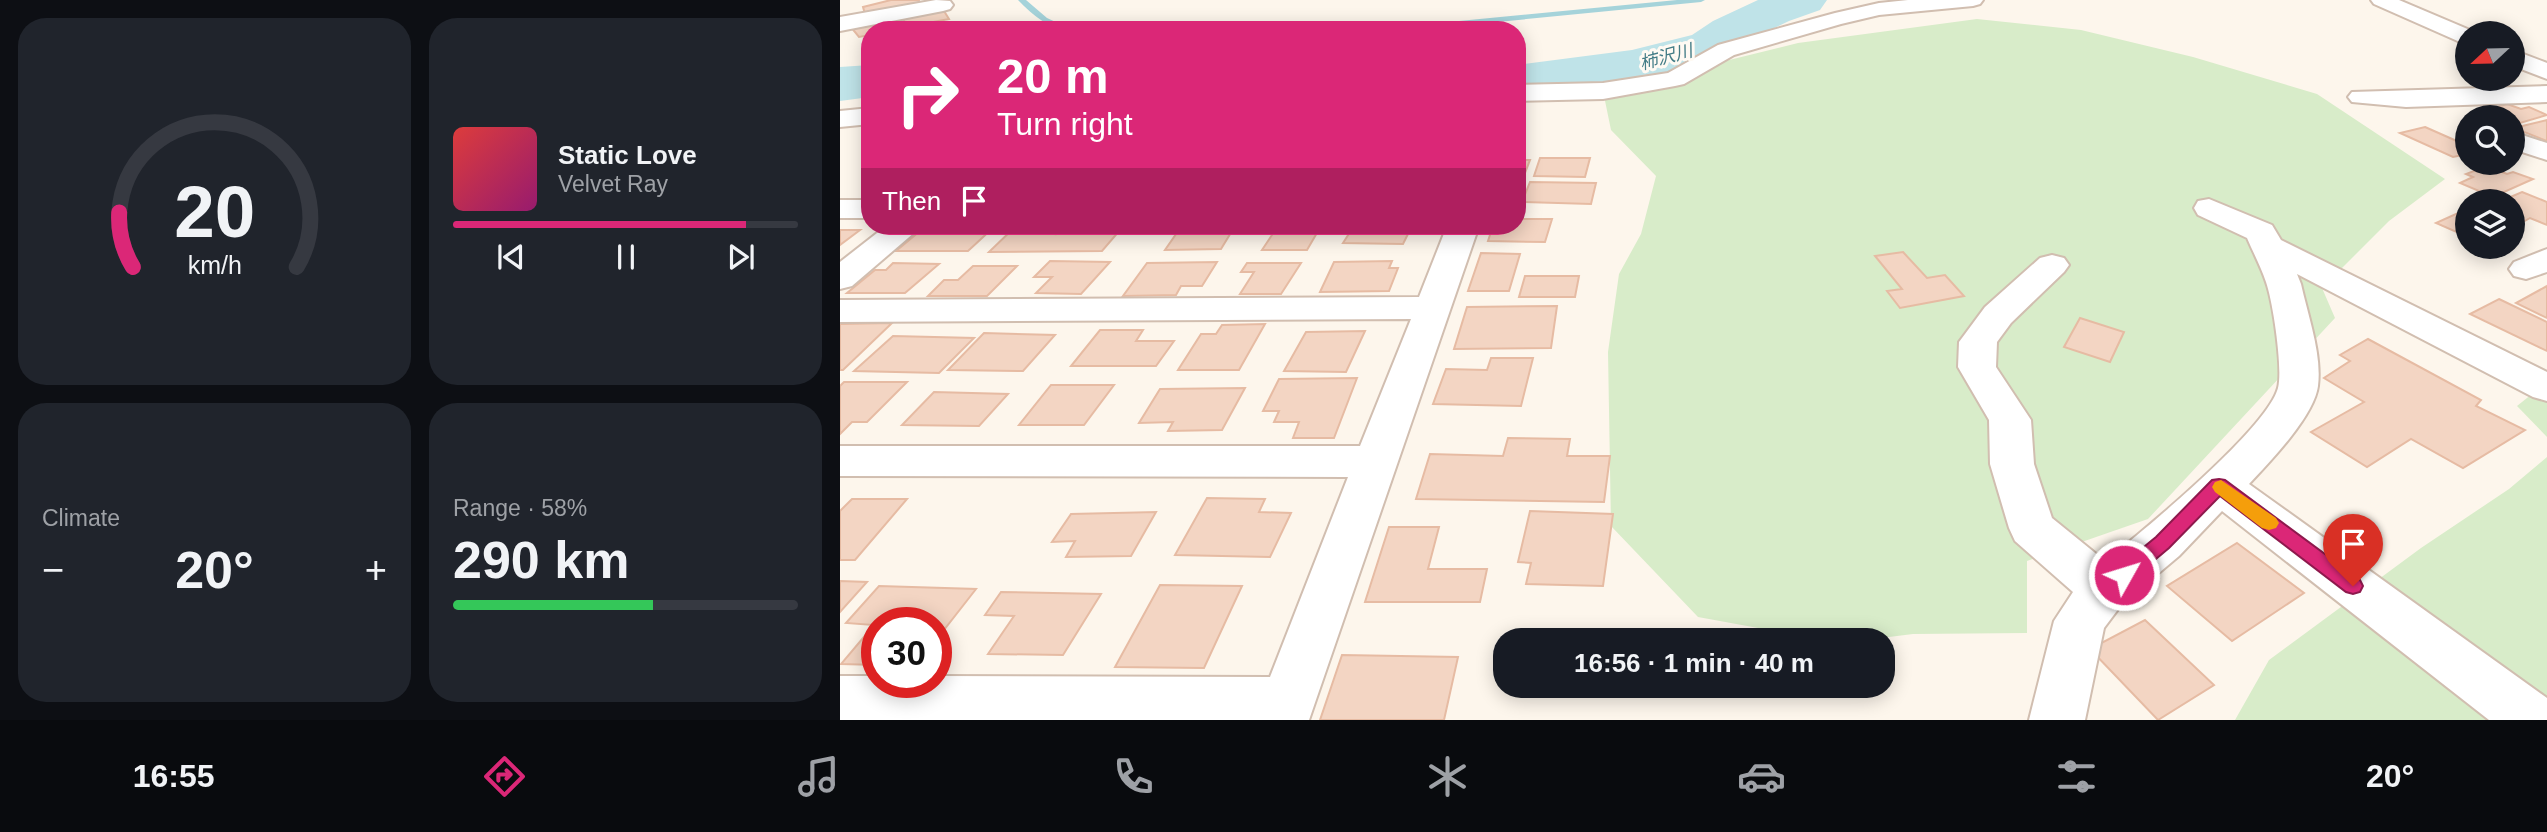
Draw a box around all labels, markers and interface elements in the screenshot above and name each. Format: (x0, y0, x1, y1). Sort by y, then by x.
north arrow (2455, 21, 2525, 91)
map controls (2455, 21, 2525, 259)
water label: 柿沢川 (1637, 40, 1697, 74)
icon: right (882, 49, 973, 140)
text: 20 m (997, 49, 1109, 103)
button: search (2455, 105, 2525, 175)
text: Turn right (997, 106, 1133, 142)
text: Static Love (558, 140, 697, 170)
text: Velvet Ray (558, 171, 668, 197)
text: 20 (174, 172, 255, 253)
icon: arrive (955, 182, 993, 220)
text: Then (882, 186, 941, 216)
button: layers (2455, 189, 2525, 259)
icon: previous (492, 238, 530, 276)
icon: pause (607, 238, 645, 276)
icon: next (722, 238, 760, 276)
text: km/h (187, 251, 242, 279)
text: Range · 58% (453, 495, 587, 521)
text: Climate (42, 505, 120, 531)
pin (2323, 514, 2383, 586)
icon: arrive (2334, 525, 2372, 563)
text: 290 km (453, 531, 629, 589)
position arrow (2087, 538, 2161, 612)
text: 20° (175, 541, 254, 599)
text: − (42, 549, 64, 591)
text: + (365, 549, 387, 591)
speed limit sign: 30 (861, 607, 952, 698)
text: 16:56 · 1 min · 40 m (1574, 648, 1814, 678)
icon: directions (480, 752, 529, 801)
icon: music (794, 752, 843, 801)
icon: phone (1109, 752, 1158, 801)
icon: climate (1423, 752, 1472, 801)
icon: car (1737, 752, 1786, 801)
icon: filters (2052, 752, 2101, 801)
text: 16:55 (133, 758, 215, 794)
text: 20° (2366, 758, 2414, 794)

